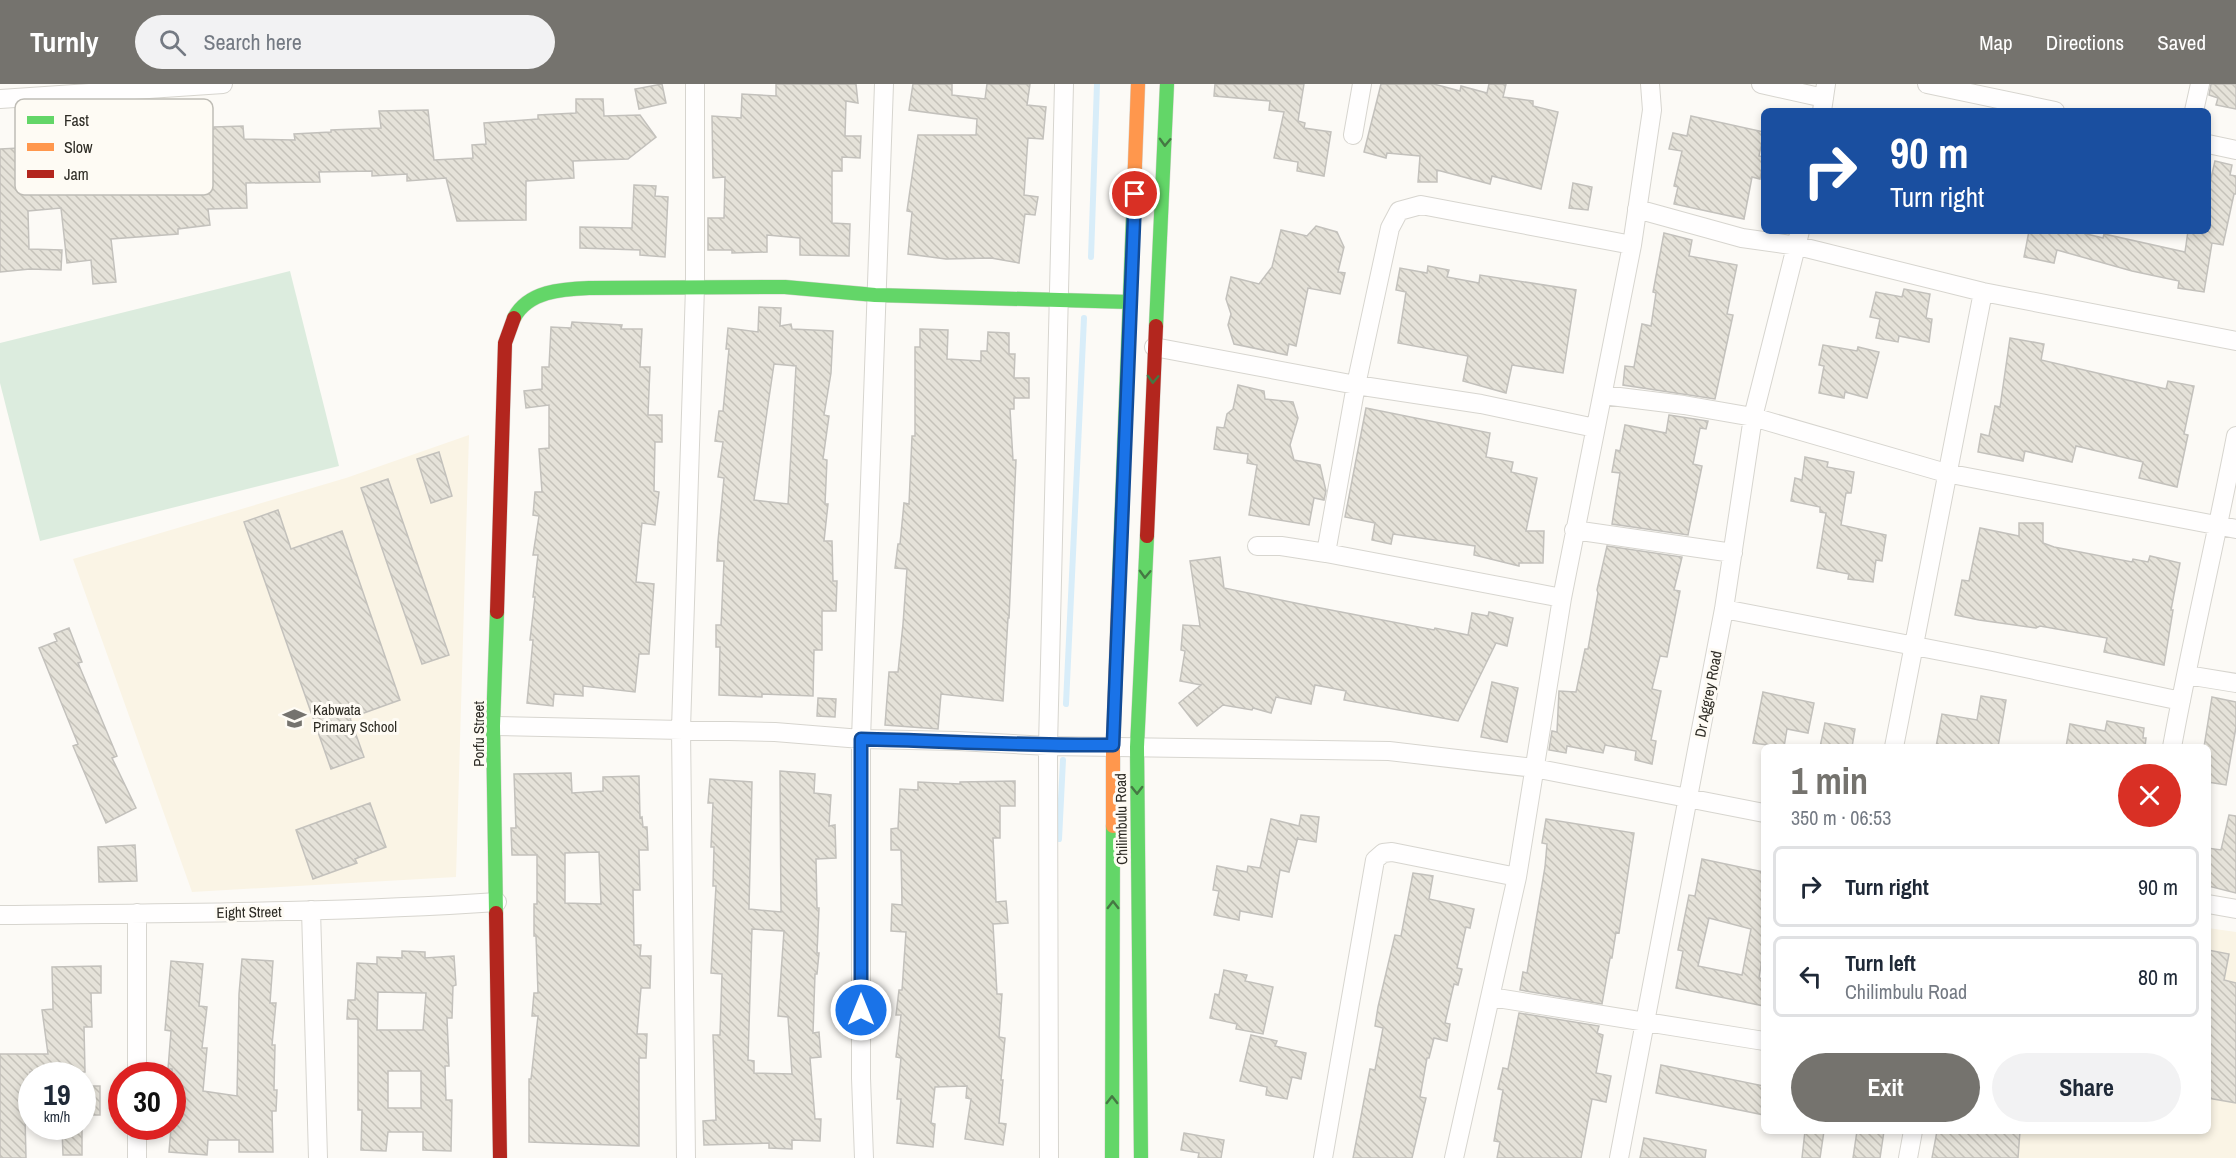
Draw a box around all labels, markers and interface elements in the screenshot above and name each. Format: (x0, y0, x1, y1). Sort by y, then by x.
search box (135, 15, 555, 69)
text: Turnly (30, 23, 99, 61)
icon: search (156, 26, 189, 59)
text: Search here (204, 27, 302, 57)
text: Map (1979, 28, 2013, 57)
text: Directions (2046, 28, 2124, 57)
text: Saved (2157, 28, 2206, 57)
legend (15, 99, 213, 195)
text: Fast (64, 109, 89, 131)
text: 90 m (1890, 125, 1969, 181)
icon: right (1791, 132, 1869, 210)
text: Slow (64, 136, 93, 158)
one-way arrow (1158, 138, 1171, 147)
text: Jam (64, 163, 89, 185)
pin (1109, 168, 1160, 219)
icon: arrive (1118, 177, 1151, 210)
text: Turn right (1890, 179, 1984, 215)
one-way arrow (1146, 375, 1159, 384)
one-way arrow (1139, 570, 1152, 579)
street label: Dr Aggrey Road (1689, 649, 1727, 739)
place label: Kabwata Primary School (313, 699, 397, 737)
street label: Porfu Street (468, 701, 489, 767)
school or university icon: Kabwata Primary School (282, 705, 308, 731)
text: 1 min (1791, 757, 1868, 805)
button: close (2118, 764, 2181, 827)
street label: Chilimbulu Road (1110, 773, 1132, 865)
one-way arrow (1131, 785, 1143, 794)
text: 350 m · 06:53 (1791, 804, 1891, 831)
icon: right (1794, 870, 1827, 903)
text: Turn right (1845, 872, 1929, 902)
text: 90 m (2138, 872, 2178, 902)
one-way arrow (1107, 900, 1119, 909)
street label: Eight Street (216, 901, 282, 923)
text: Turn left (1845, 948, 1916, 978)
icon: left (1794, 960, 1827, 993)
text: 80 m (2138, 962, 2178, 992)
position arrow (829, 978, 893, 1042)
text: Chilimbulu Road (1845, 978, 1967, 1005)
button: Exit (1791, 1053, 1980, 1122)
button: Share (1992, 1053, 2181, 1122)
speed limit sign: 30 (108, 1062, 186, 1140)
text: 19 (43, 1074, 71, 1114)
one-way arrow (1106, 1095, 1118, 1104)
text: km/h (44, 1106, 70, 1127)

